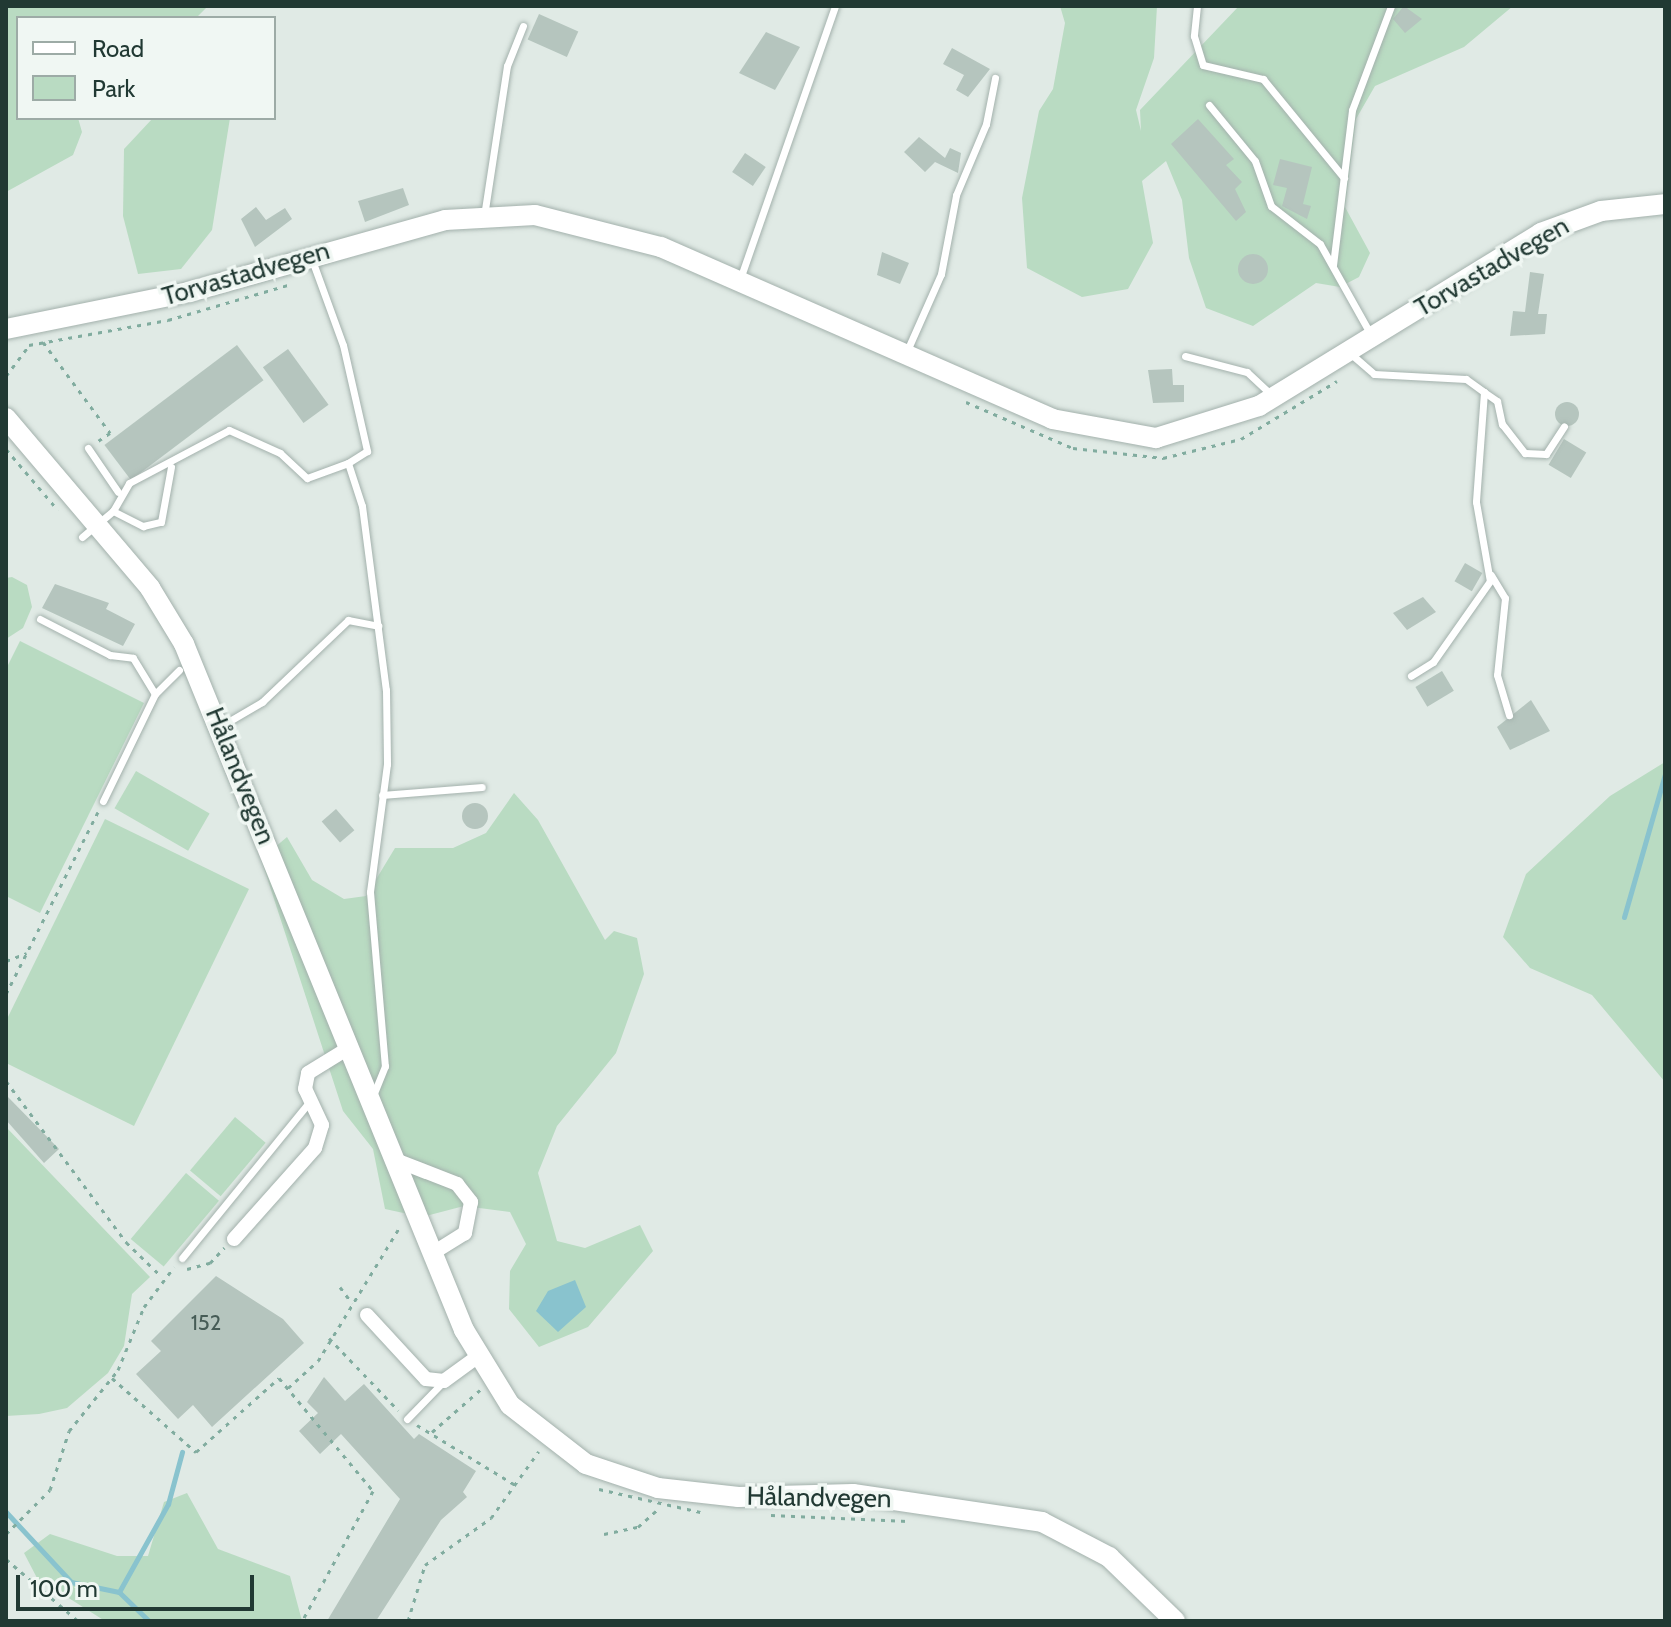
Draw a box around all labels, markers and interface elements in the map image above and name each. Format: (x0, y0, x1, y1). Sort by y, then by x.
legend (16, 16, 276, 120)
text: Road (92, 34, 144, 63)
text: Park (92, 74, 135, 103)
street label: Torvastadvegen (1409, 210, 1575, 324)
street label: Torvastadvegen (159, 235, 333, 313)
street label: Hålandvegen (198, 703, 282, 849)
house number: 152 (191, 1310, 221, 1336)
street label: Hålandvegen (746, 1481, 892, 1515)
scale bar (20, 1559, 258, 1609)
text: 100 m (30, 1574, 98, 1603)

